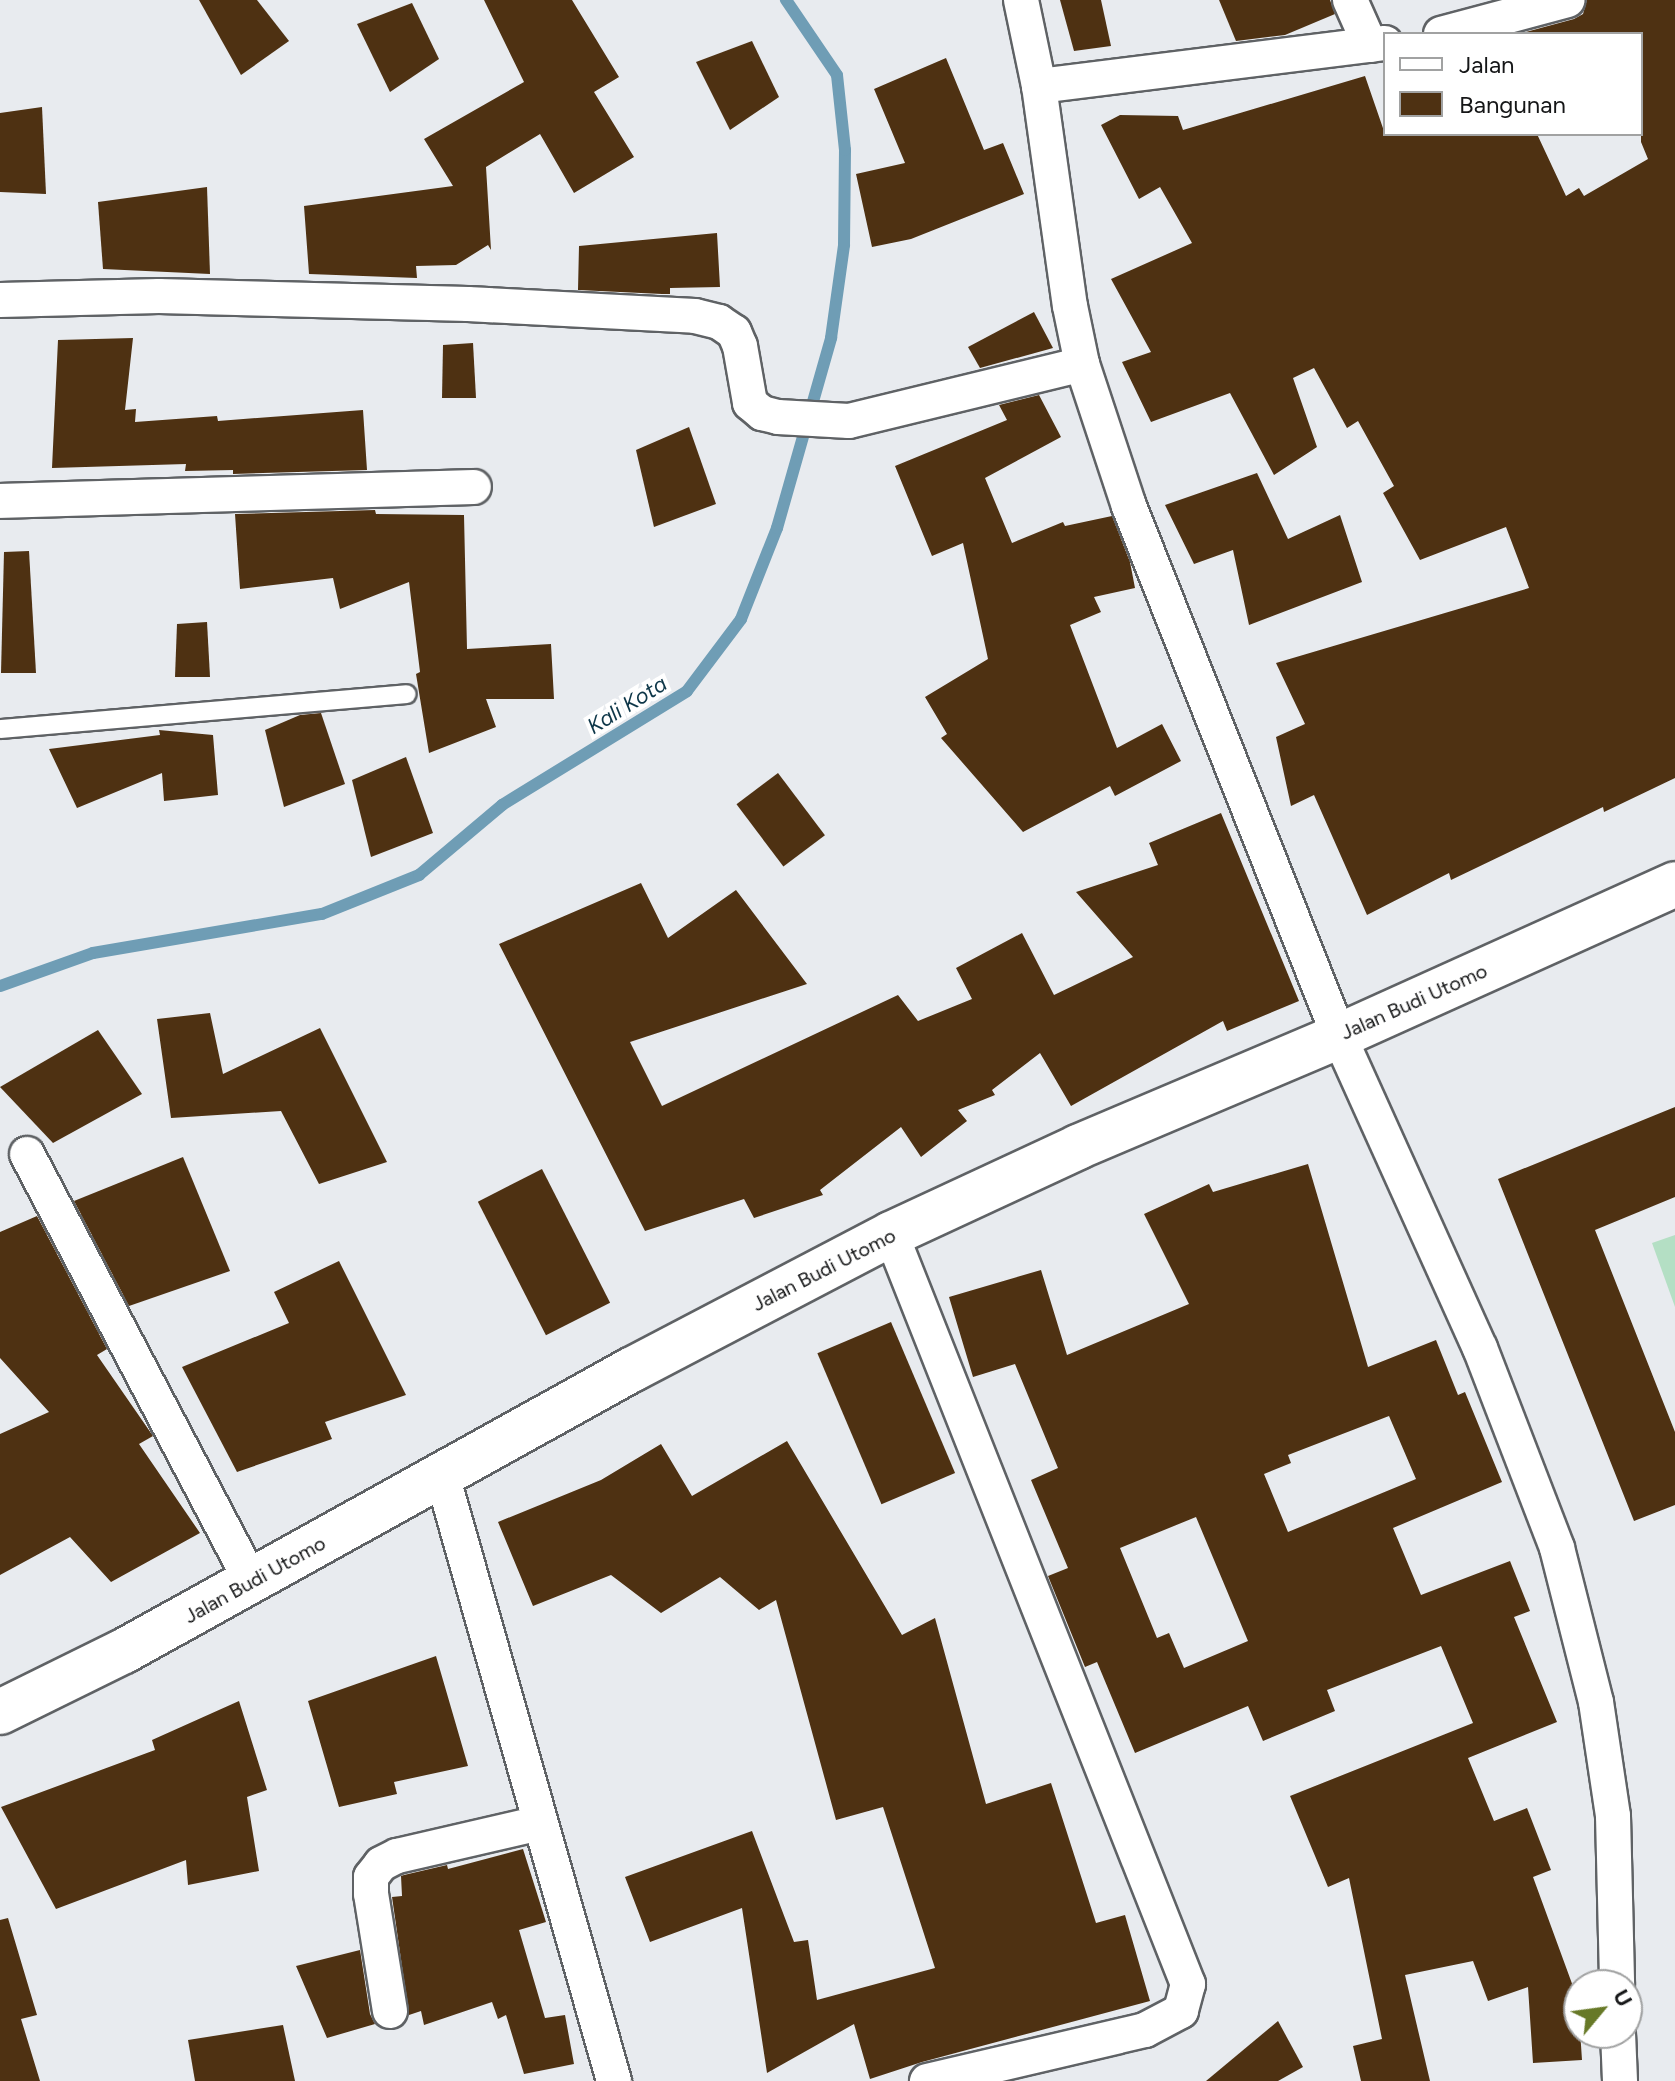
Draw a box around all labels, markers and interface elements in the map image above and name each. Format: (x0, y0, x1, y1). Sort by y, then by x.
legend (1383, 32, 1643, 136)
text: Jalan (1459, 50, 1515, 79)
text: Bangunan (1459, 90, 1566, 119)
water label: Kali Kota (582, 670, 672, 740)
street label: Jalan Budi Utomo (1337, 959, 1491, 1045)
street label: Jalan Budi Utomo (748, 1223, 900, 1317)
street label: Jalan Budi Utomo (180, 1531, 330, 1629)
north arrow (1563, 1969, 1643, 2049)
text: U (1607, 1985, 1638, 2011)

